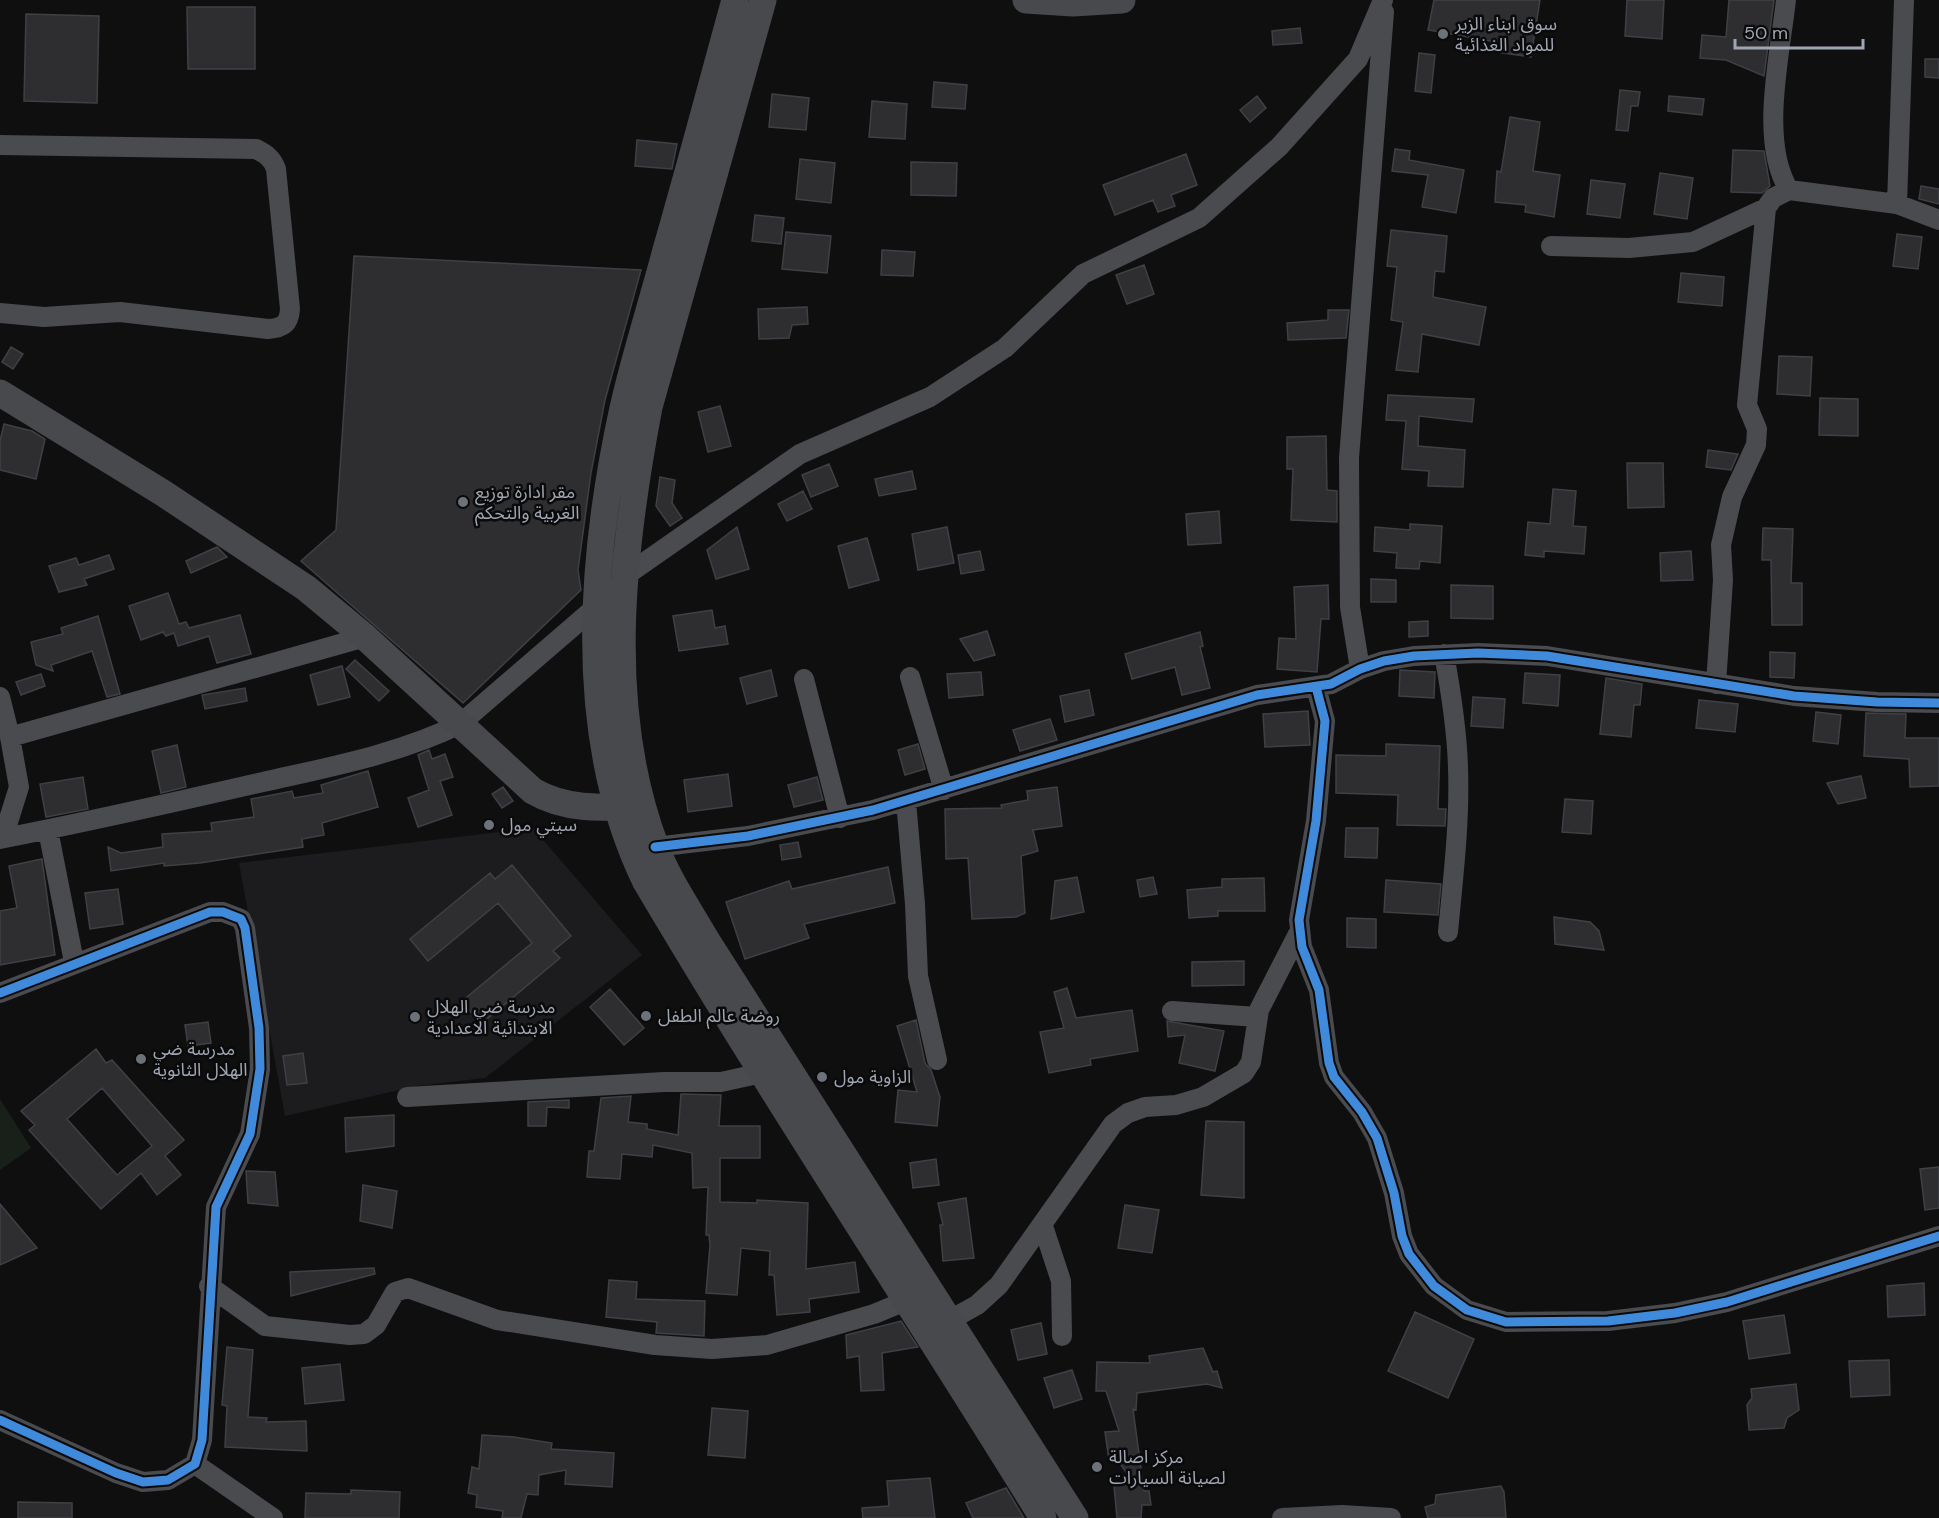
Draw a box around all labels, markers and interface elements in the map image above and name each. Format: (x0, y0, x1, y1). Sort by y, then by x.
place label: سوق ابناء الزير للمواد الغذائية (1454, 12, 1557, 57)
scale bar (1735, 12, 1862, 50)
text: 50 m (1744, 21, 1788, 45)
marker: سوق ابناء الزير للمواد الغذائية (1436, 27, 1450, 41)
place label: مقر ادارة توزيع الغربية والتحكم (475, 480, 579, 526)
marker: مقر ادارة توزيع الغربية والتحكم (456, 495, 470, 509)
place label: سيتي مول (501, 813, 577, 838)
marker: سيتي مول (482, 818, 496, 832)
place label: مدرسة ضي الهلال الابتدائية الاعدادية (427, 995, 555, 1040)
place label: روضة عالم الطفل (658, 1004, 780, 1029)
marker: روضة عالم الطفل (639, 1009, 653, 1023)
marker: مدرسة ضي الهلال الابتدائية الاعدادية (408, 1010, 422, 1024)
place label: مدرسة ضي الهلال الثانوية (153, 1037, 248, 1082)
marker: مدرسة ضي الهلال الثانوية (134, 1052, 148, 1066)
place label: الزاوية مول (834, 1065, 911, 1089)
marker: الزاوية مول (815, 1070, 829, 1084)
place label: مركز اصالة لصيانة السيارات (1109, 1445, 1226, 1490)
marker: مركز اصالة لصيانة السيارات (1090, 1460, 1104, 1474)

